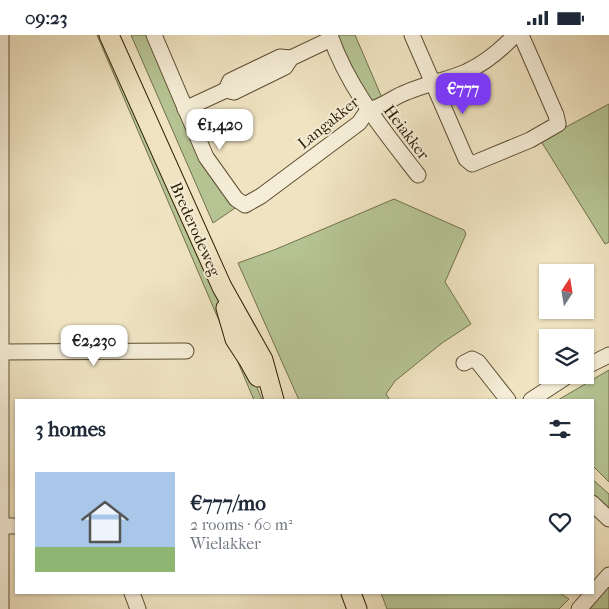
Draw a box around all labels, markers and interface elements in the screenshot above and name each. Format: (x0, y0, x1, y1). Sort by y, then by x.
text: 09:23 (25, 7, 68, 29)
pin: €777 (433, 73, 493, 115)
text: €777 (447, 79, 479, 98)
street label: Langakker (294, 92, 363, 153)
street label: Heiakker (380, 101, 433, 164)
pin: €1,420 (179, 109, 261, 151)
text: €1,420 (197, 115, 243, 134)
street label: Brederodeweg (166, 179, 225, 280)
north arrow (539, 264, 594, 319)
map controls (539, 264, 594, 384)
pin: €2,230 (53, 325, 135, 367)
button: layers (539, 329, 594, 384)
text: €2,230 (72, 331, 116, 350)
icon: filters (546, 415, 574, 443)
text: 3 homes (35, 417, 106, 441)
text: €777/mo (190, 491, 266, 515)
icon: home (75, 492, 135, 552)
icon: heart (546, 508, 574, 536)
text: 2 rooms · 60 m² (190, 515, 293, 534)
text: Wielakker (190, 534, 261, 553)

